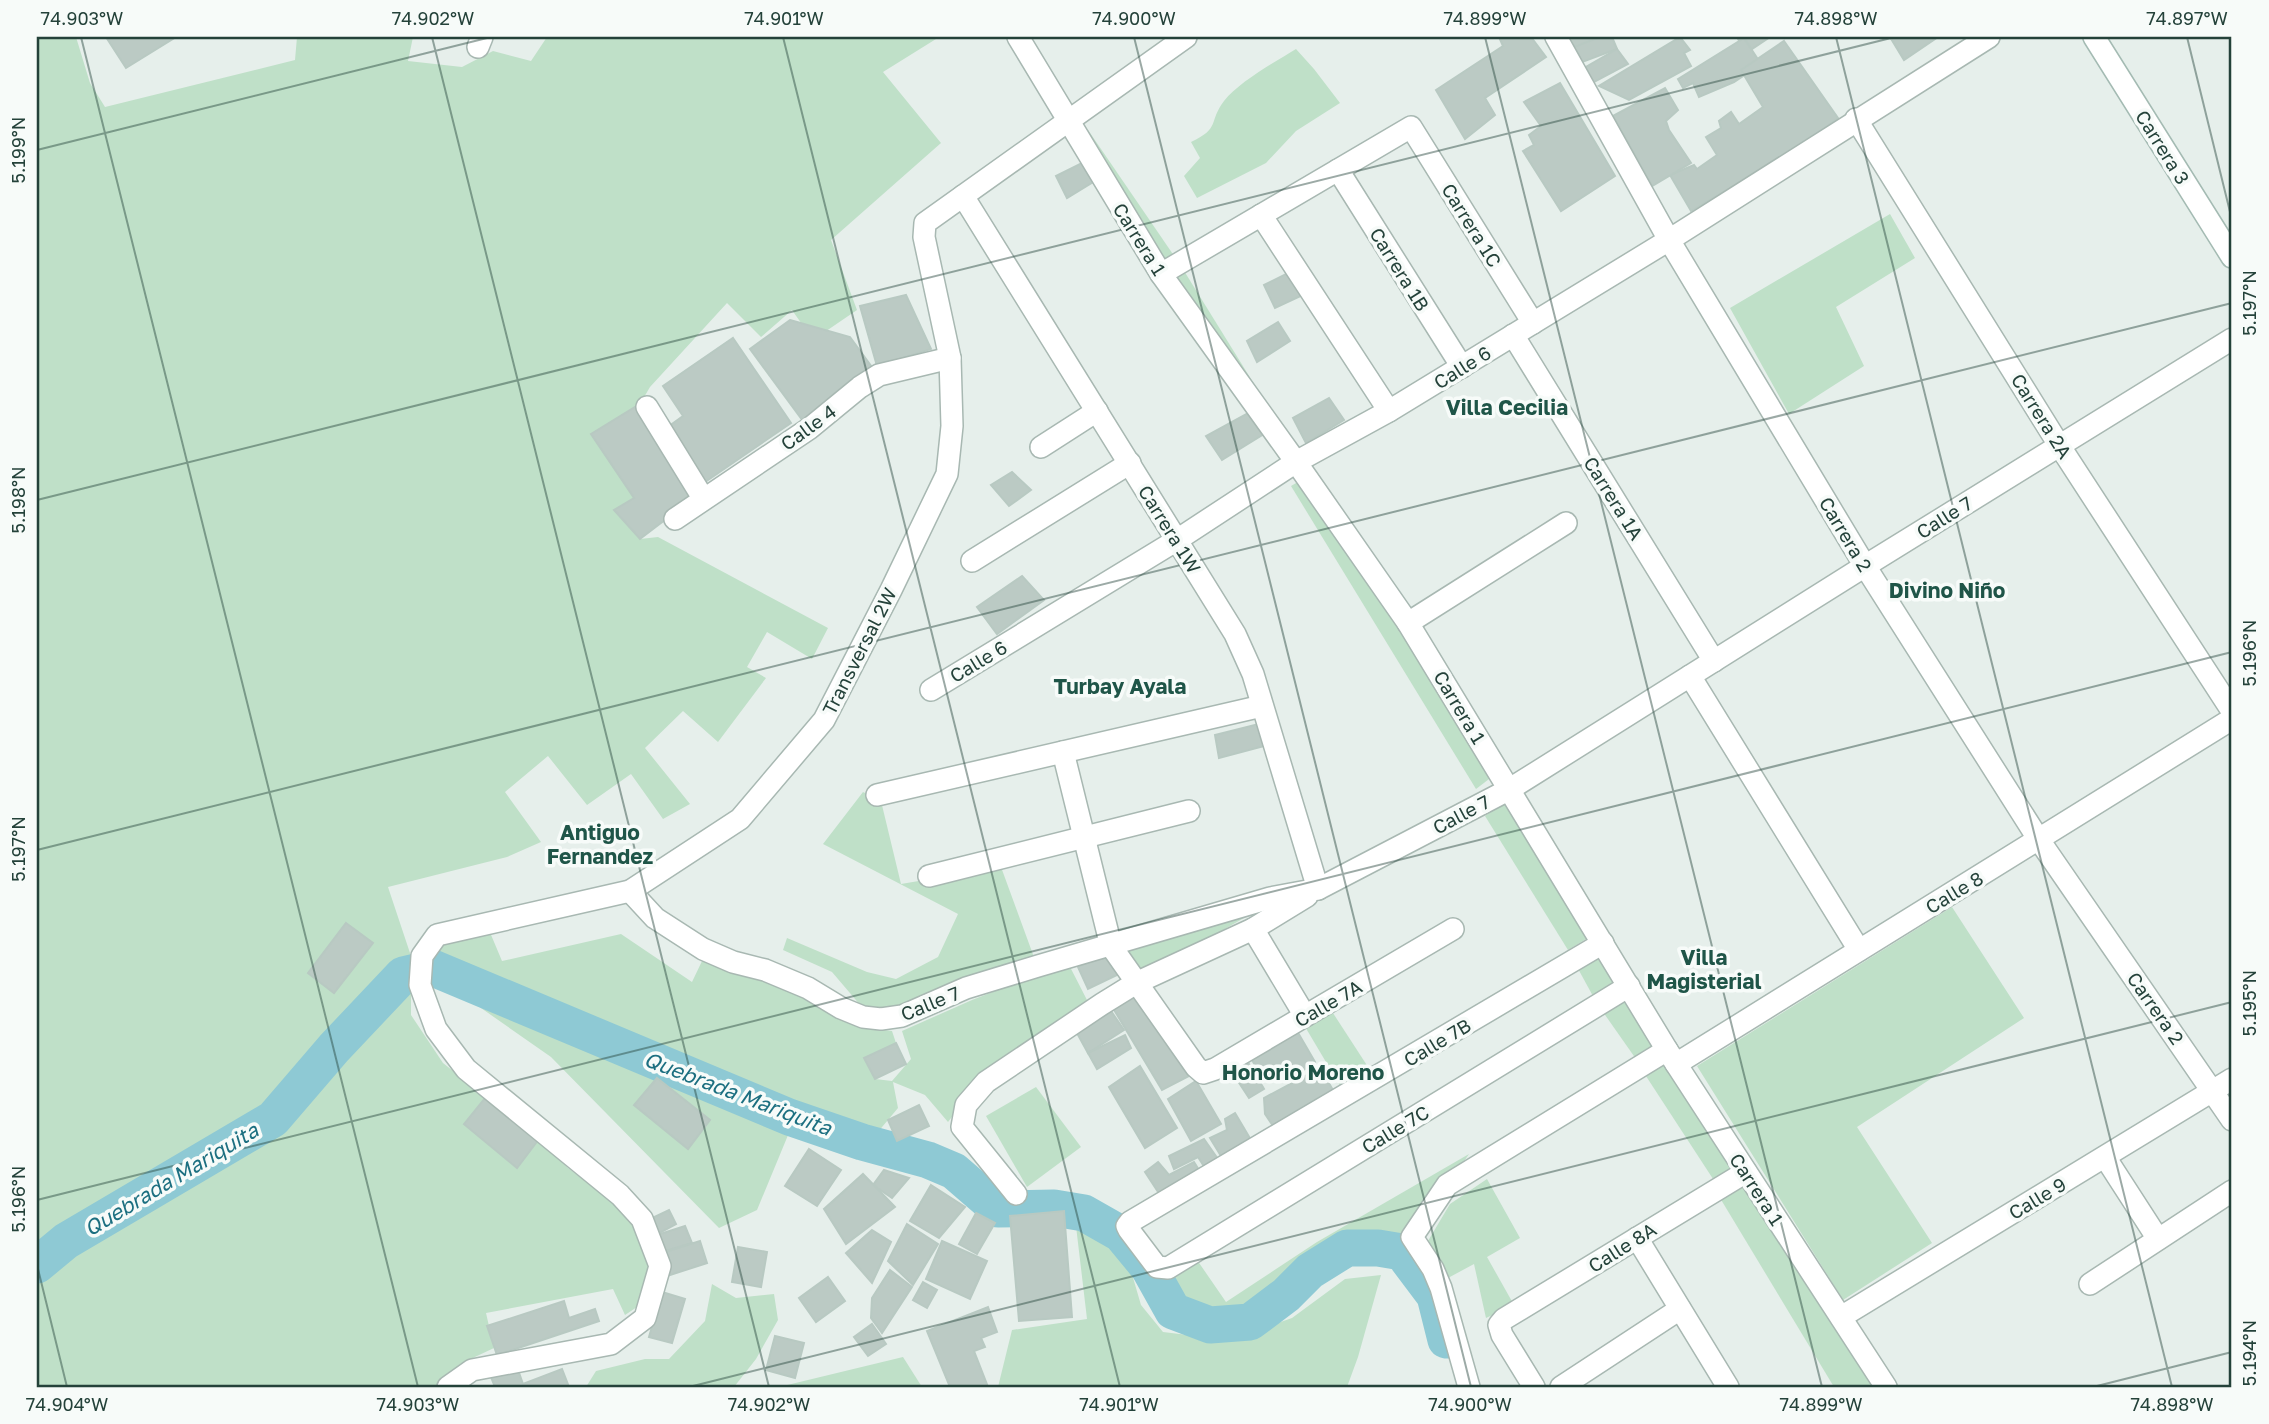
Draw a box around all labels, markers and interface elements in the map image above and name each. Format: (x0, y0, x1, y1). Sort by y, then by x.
text: 74.903°W (41, 7, 123, 29)
text: 74.902°W (392, 7, 474, 29)
text: 74.901°W (744, 7, 824, 29)
text: 74.900°W (1092, 7, 1176, 29)
text: 74.899°W (1444, 7, 1526, 29)
text: 74.898°W (1794, 7, 1878, 29)
text: 74.897°W (2146, 7, 2228, 29)
street label: Carrera 3 (2131, 106, 2195, 188)
text: 5.199°N (7, 116, 29, 184)
street label: Carrera 1C (1437, 179, 1507, 271)
street label: Carrera 1 (1109, 198, 1171, 280)
street label: Carrera 1B (1365, 223, 1435, 315)
text: 5.197°N (2238, 270, 2260, 336)
street label: Calle 6 (1429, 341, 1495, 393)
street label: Carrera 2A (2007, 369, 2077, 463)
district label: Villa Cecilia (1446, 394, 1568, 420)
street label: Calle 4 (776, 399, 840, 455)
street label: Carrera 1A (1579, 452, 1649, 544)
text: 5.198°N (7, 466, 29, 534)
street label: Carrera 1W (1134, 481, 1206, 577)
street label: Calle 7 (1912, 491, 1976, 543)
street label: Carrera 2 (1815, 492, 1877, 576)
district label: Divino Niño (1889, 577, 2005, 603)
street label: Transversal 2W (817, 584, 901, 718)
text: 5.196°N (2238, 619, 2260, 687)
street label: Calle 6 (945, 635, 1011, 687)
street label: Carrera 1 (1429, 666, 1491, 748)
district label: Turbay Ayala (1053, 673, 1187, 699)
street label: Calle 7 (1428, 789, 1494, 839)
text: 5.197°N (7, 816, 29, 882)
district label: Antiguo Fernandez (547, 819, 653, 869)
street label: Calle 8 (1921, 866, 1987, 918)
district label: Villa Magisterial (1646, 944, 1762, 994)
street label: Carrera 2 (2123, 967, 2189, 1049)
text: 5.195°N (2238, 970, 2260, 1036)
street label: Calle 7A (1290, 974, 1366, 1032)
street label: Calle 7 (897, 981, 963, 1025)
street label: Calle 7B (1399, 1013, 1475, 1071)
water label: Quebrada Mariquita (641, 1045, 836, 1141)
district label: Honorio Moreno (1222, 1059, 1384, 1085)
street label: Calle 7C (1357, 1100, 1433, 1158)
water label: Quebrada Mariquita (79, 1116, 264, 1241)
street label: Carrera 1 (1725, 1149, 1789, 1229)
text: 5.196°N (7, 1165, 29, 1233)
street label: Calle 9 (2004, 1172, 2070, 1224)
street label: Calle 8A (1584, 1217, 1660, 1277)
text: 5.194°N (2238, 1320, 2260, 1386)
text: 74.904°W (26, 1393, 108, 1415)
text: 74.903°W (377, 1393, 459, 1415)
text: 74.902°W (728, 1393, 810, 1415)
text: 74.901°W (1079, 1393, 1159, 1415)
text: 74.900°W (1428, 1393, 1512, 1415)
text: 74.899°W (1780, 1393, 1862, 1415)
text: 74.898°W (2130, 1393, 2214, 1415)

